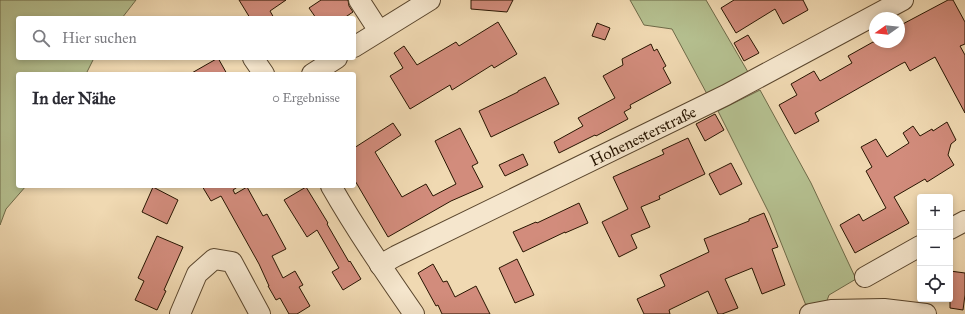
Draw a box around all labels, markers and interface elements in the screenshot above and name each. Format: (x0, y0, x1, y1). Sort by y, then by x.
north arrow (869, 12, 905, 48)
search box (16, 16, 356, 60)
icon: search (30, 27, 52, 49)
text: Hier suchen (62, 29, 137, 47)
text: In der Nähe (32, 88, 116, 109)
text: 0 Ergebnisse (272, 90, 340, 106)
street label: Hohenesterstraße (587, 102, 700, 170)
map controls (917, 194, 953, 302)
button: + (917, 194, 953, 230)
button: − (917, 230, 953, 266)
button: locate (917, 266, 953, 302)

